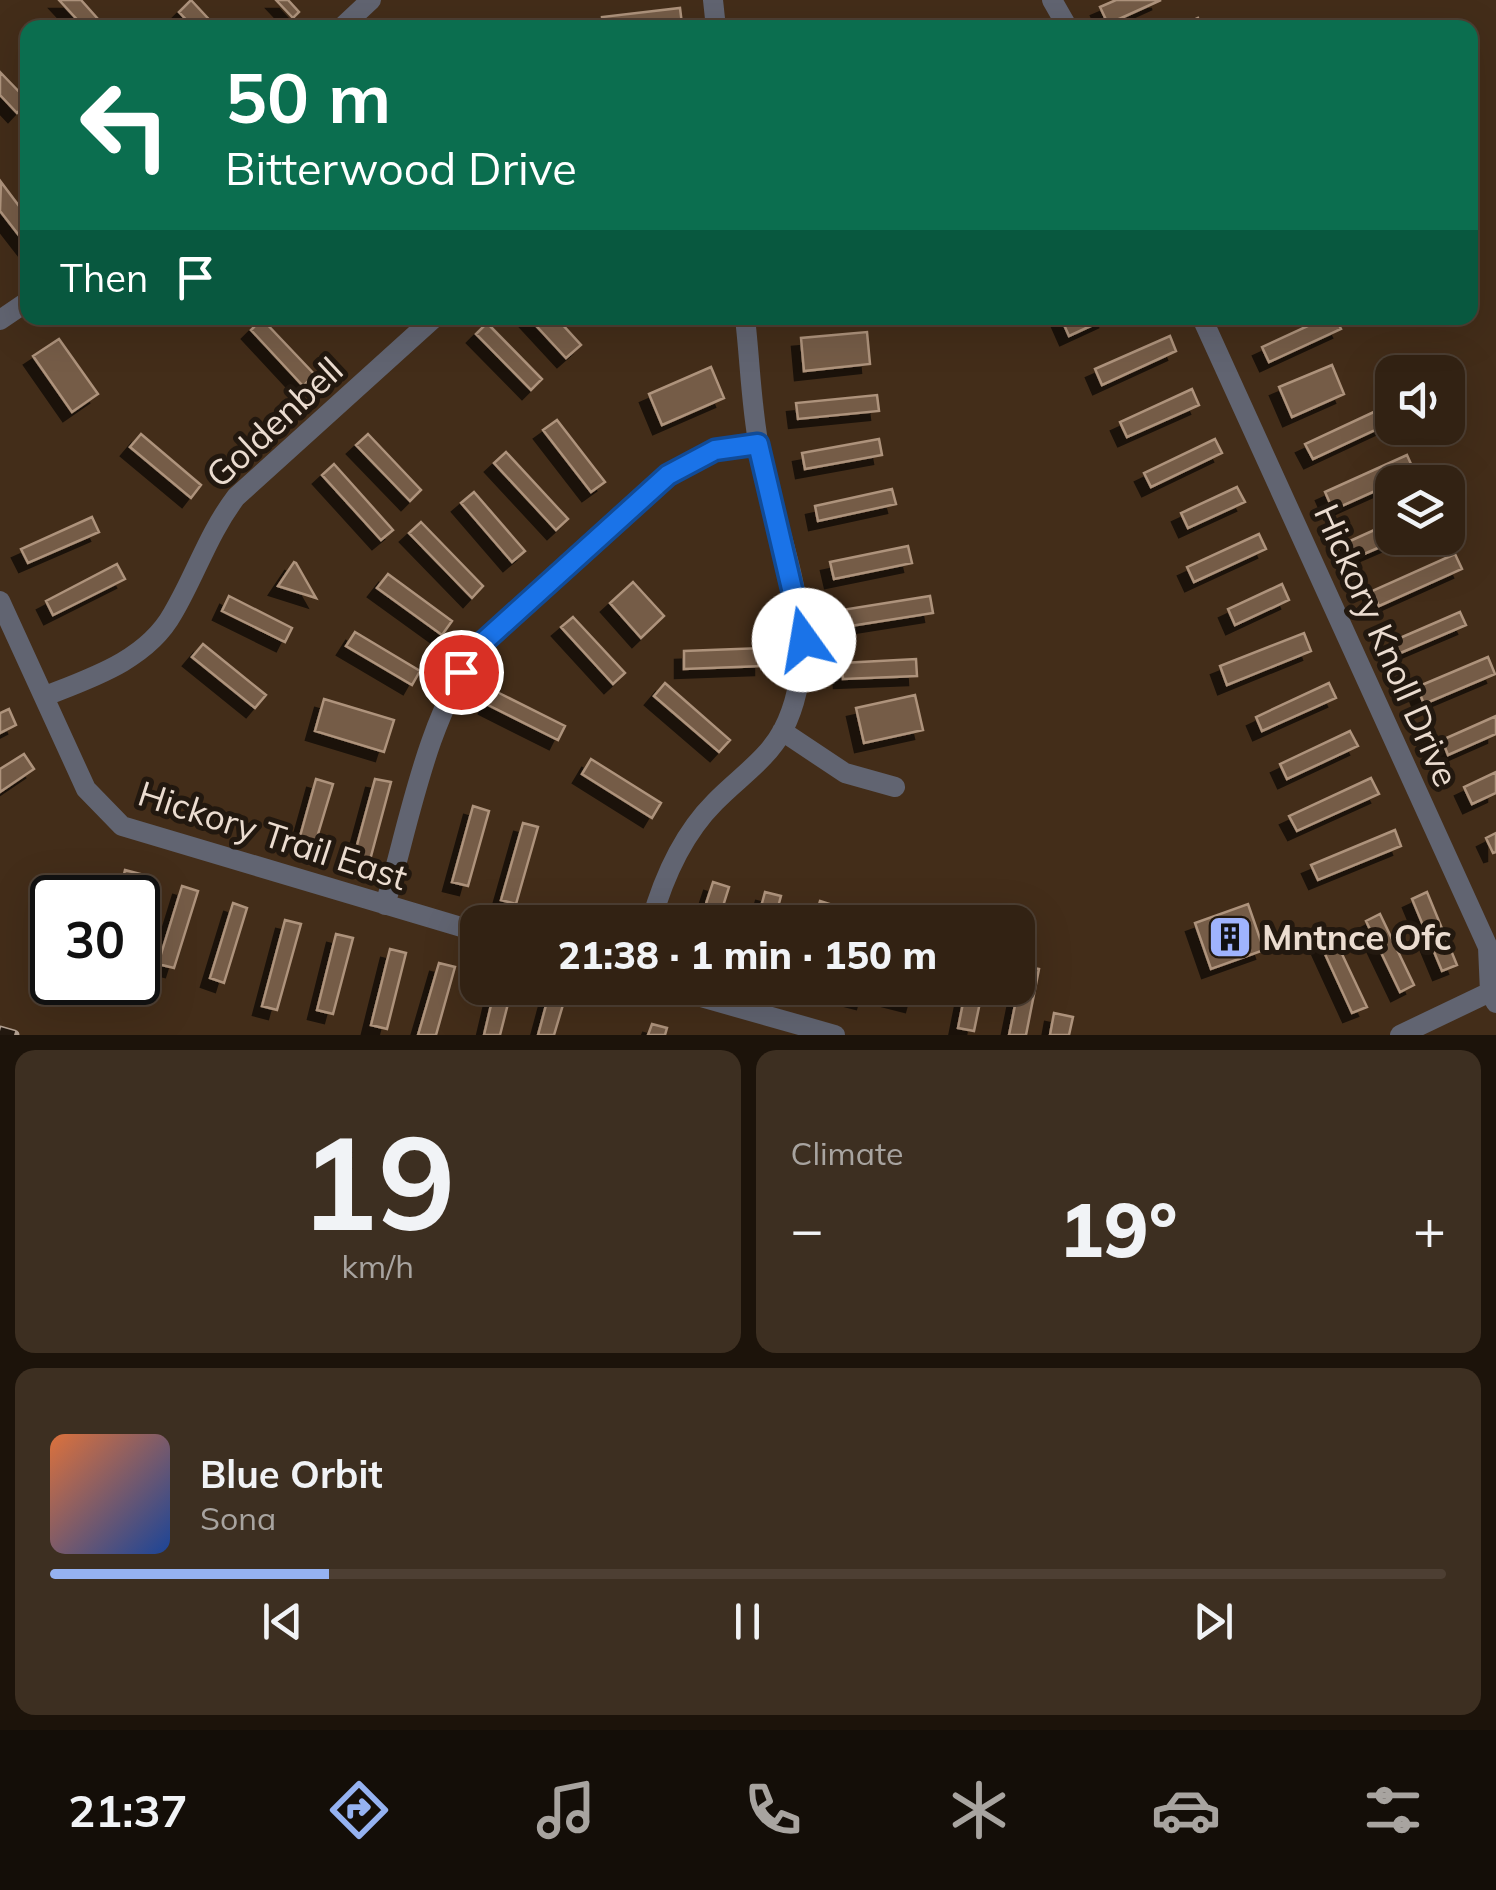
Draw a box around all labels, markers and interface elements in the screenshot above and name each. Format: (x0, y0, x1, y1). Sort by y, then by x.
text: 50 m (225, 53, 391, 141)
icon: left (60, 60, 190, 190)
text: Bitterwood Drive (225, 140, 577, 196)
icon: arrive (168, 250, 223, 305)
text: Then (60, 254, 148, 302)
street label: Goldenbell (196, 348, 352, 496)
map controls (1375, 355, 1465, 555)
button: sound (1375, 355, 1465, 445)
button: layers (1375, 465, 1465, 555)
street label: Hickory Knoll Drive (1305, 497, 1469, 793)
position arrow (752, 588, 856, 692)
pin (419, 630, 504, 715)
icon: arrive (434, 645, 489, 700)
street label: Hickory Trail East (133, 771, 413, 899)
speed limit sign: 30 (30, 875, 160, 1005)
building icon: Mntnce Ofc (1207, 914, 1253, 960)
place label: Mntnce Ofc (1262, 915, 1452, 959)
text: 21:38 · 1 min · 150 m (558, 931, 937, 979)
text: 19 (300, 1099, 456, 1263)
text: Climate (791, 1133, 903, 1173)
text: 19° (1059, 1182, 1178, 1276)
text: − (791, 1194, 824, 1263)
text: + (1413, 1194, 1446, 1263)
text: km/h (342, 1246, 414, 1286)
text: Blue Orbit (200, 1450, 383, 1498)
text: Sona (200, 1498, 276, 1538)
icon: previous (255, 1594, 310, 1649)
icon: pause (720, 1594, 775, 1649)
icon: next (1186, 1594, 1241, 1649)
icon: directions (324, 1775, 394, 1845)
icon: music (531, 1775, 601, 1845)
icon: phone (738, 1775, 808, 1845)
icon: climate (944, 1775, 1014, 1845)
icon: car (1151, 1775, 1221, 1845)
icon: filters (1358, 1775, 1428, 1845)
text: 21:37 (68, 1782, 188, 1838)

